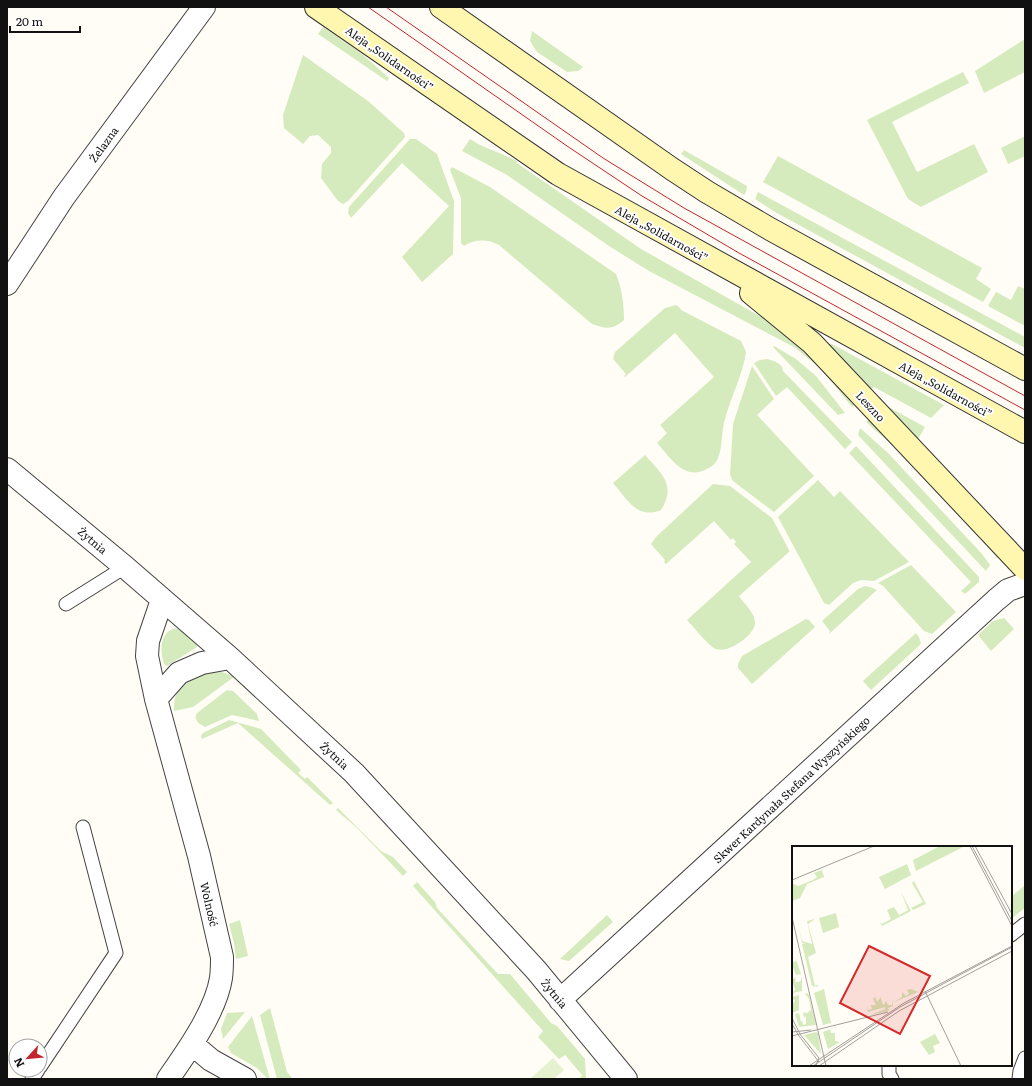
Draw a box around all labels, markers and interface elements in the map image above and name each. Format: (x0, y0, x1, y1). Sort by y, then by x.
scale bar (10, 8, 80, 34)
text: 20 m (16, 12, 43, 30)
street label: Aleja „Solidarności” (343, 22, 437, 94)
street label: Żelazna (84, 123, 122, 165)
street label: Aleja „Solidarności” (613, 201, 711, 265)
street label: Aleja „Solidarności” (897, 357, 995, 421)
street label: Leszno (853, 387, 889, 425)
street label: Żytnia (75, 523, 111, 557)
street label: Skwer Kardynała Stefana Wyszyńskiego (709, 712, 873, 866)
street label: Żytnia (317, 737, 353, 773)
inset map (792, 846, 1012, 1066)
street label: Wolność (197, 880, 223, 928)
street label: Żytnia (538, 975, 572, 1011)
north arrow (8, 1038, 48, 1078)
text: N (9, 1055, 27, 1071)

